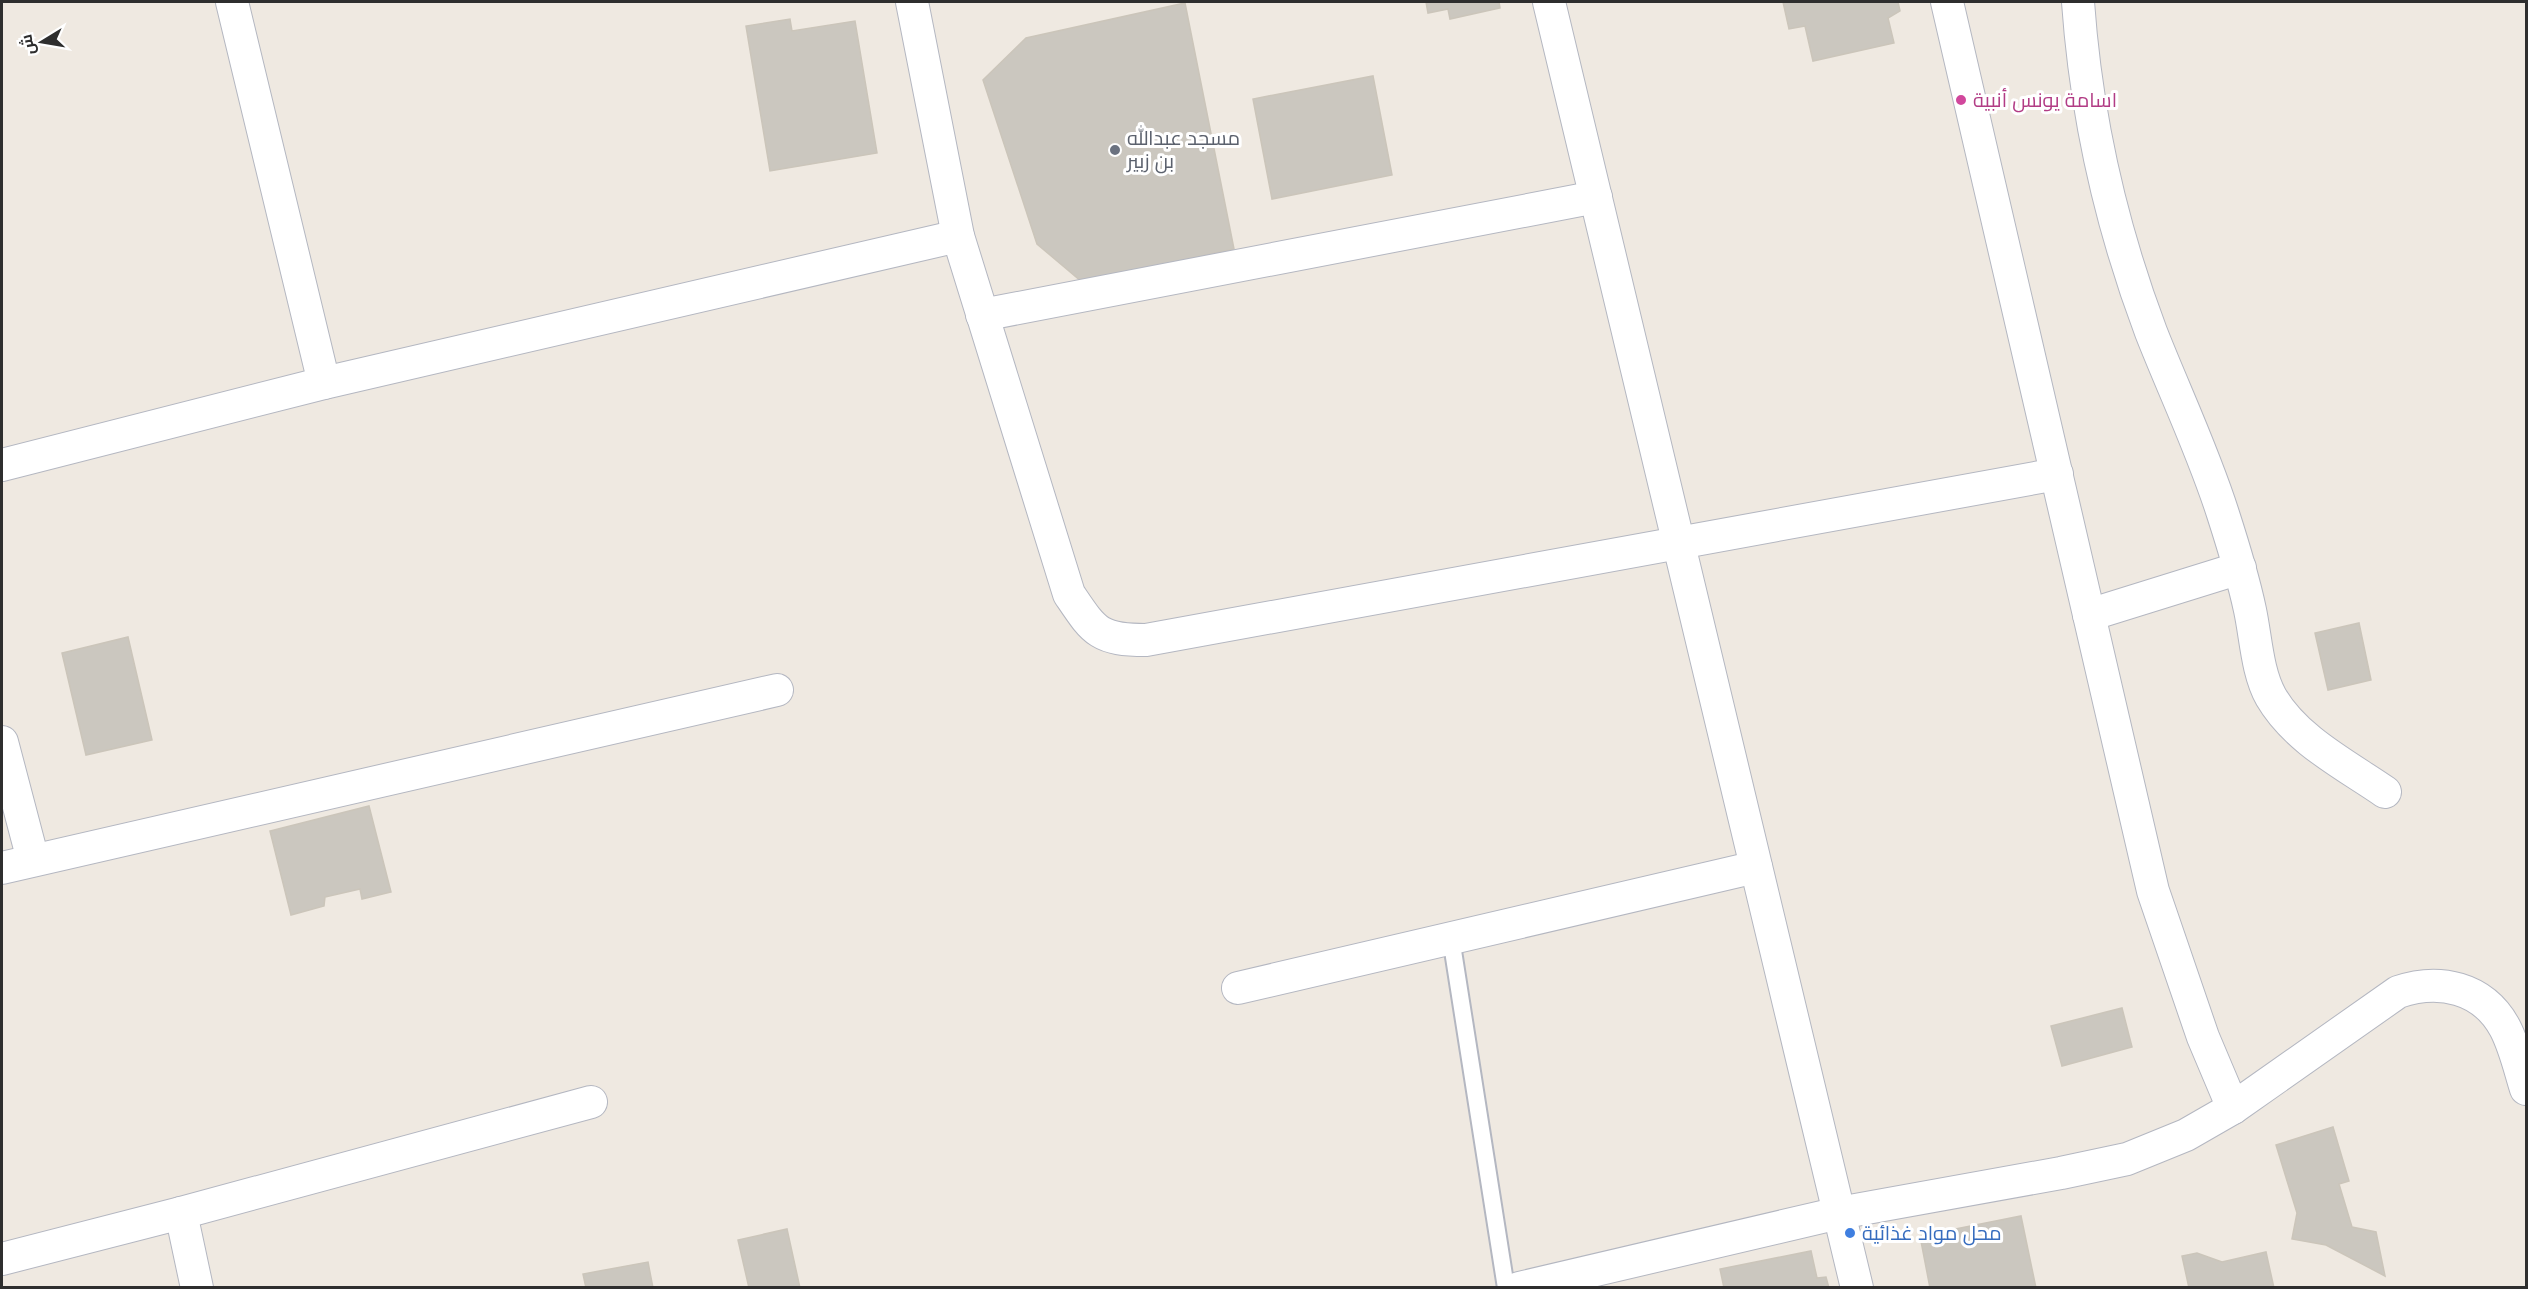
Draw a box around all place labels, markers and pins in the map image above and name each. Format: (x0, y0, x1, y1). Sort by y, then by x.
place label: اسامة يونس أنبية (1973, 88, 2117, 113)
marker: اسامة يونس أنبية (1954, 93, 1968, 107)
place label: مسجد عبدالله بن زبير (1126, 125, 1240, 174)
marker: مسجد عبدالله بن زبير (1108, 143, 1122, 157)
place label: محل مواد غذائية (1862, 1221, 2002, 1246)
marker: محل مواد غذائية (1843, 1226, 1857, 1240)

